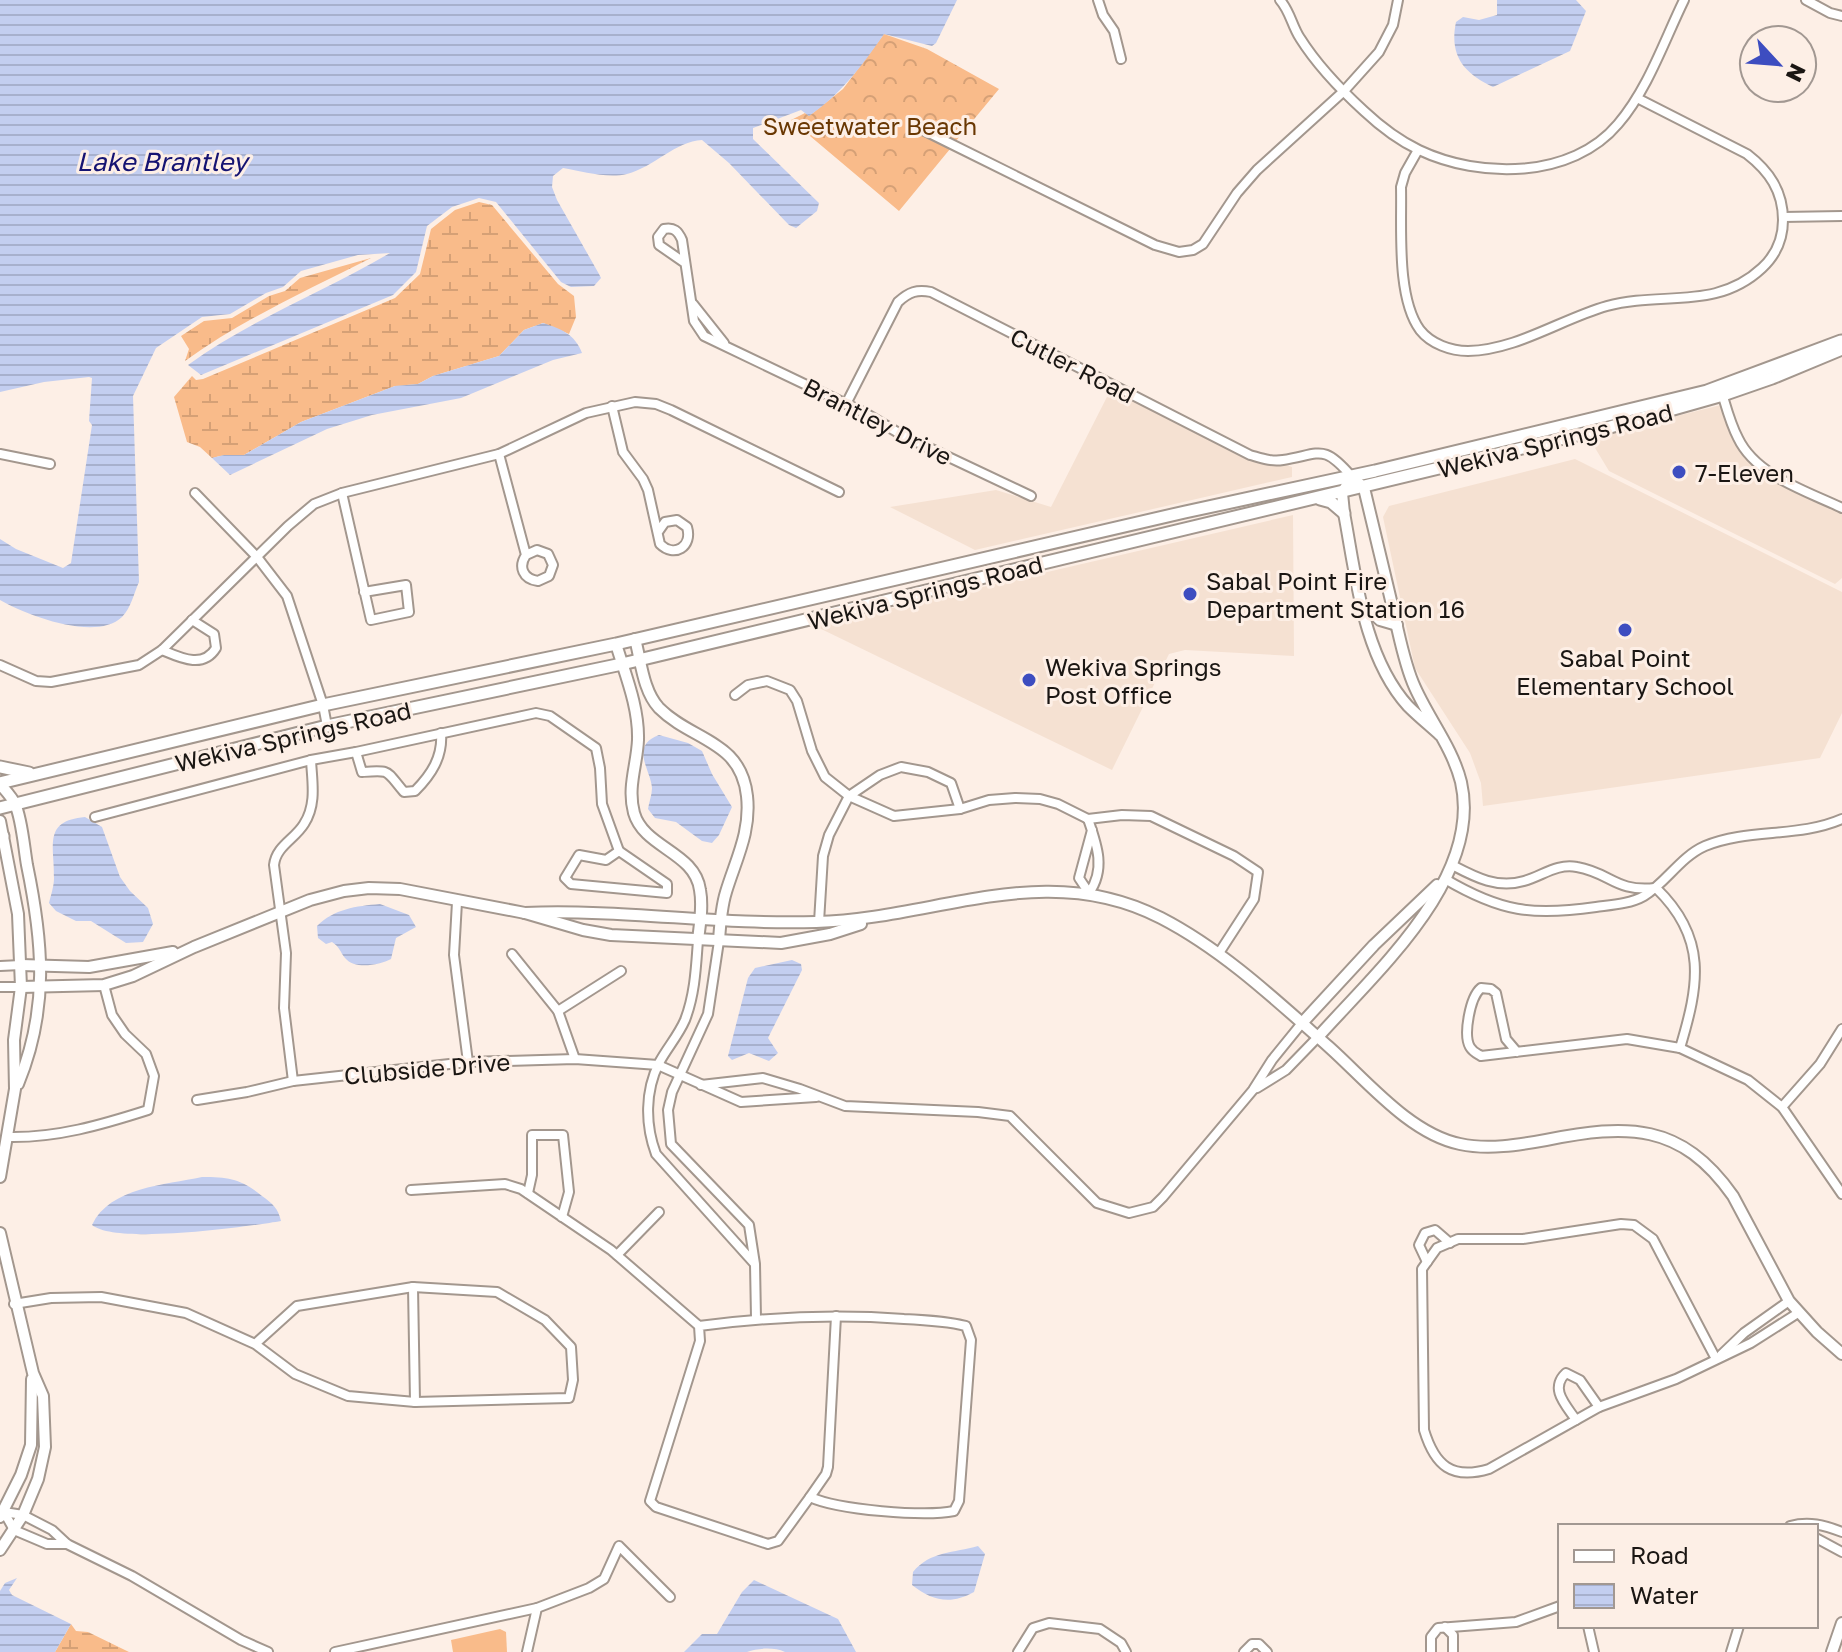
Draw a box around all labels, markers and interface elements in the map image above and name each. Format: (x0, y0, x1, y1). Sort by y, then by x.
north arrow (1738, 24, 1818, 104)
text: N (1781, 60, 1812, 86)
park label: Sweetwater Beach (763, 111, 977, 140)
water label: Lake Brantley (77, 146, 251, 177)
street label: Cutler Road (1006, 321, 1140, 409)
street label: Brantley Drive (799, 371, 957, 471)
street label: Wekiva Springs Road (1434, 397, 1676, 483)
place label: 7-Eleven (1695, 458, 1794, 487)
marker: 7-Eleven (1670, 463, 1688, 481)
street label: Wekiva Springs Road (804, 549, 1046, 635)
place label: Sabal Point Fire Department Station 16 (1206, 566, 1465, 623)
marker: Sabal Point Fire Department Station 16 (1181, 585, 1199, 603)
marker: Sabal Point Elementary School (1616, 621, 1634, 639)
place label: Sabal Point Elementary School (1516, 643, 1734, 700)
place label: Wekiva Springs Post Office (1045, 652, 1221, 709)
marker: Wekiva Springs Post Office (1020, 671, 1038, 689)
street label: Wekiva Springs Road (172, 695, 414, 777)
street label: Clubside Drive (343, 1046, 511, 1090)
legend (1558, 1524, 1818, 1628)
text: Road (1630, 1540, 1689, 1569)
text: Water (1630, 1580, 1698, 1609)

